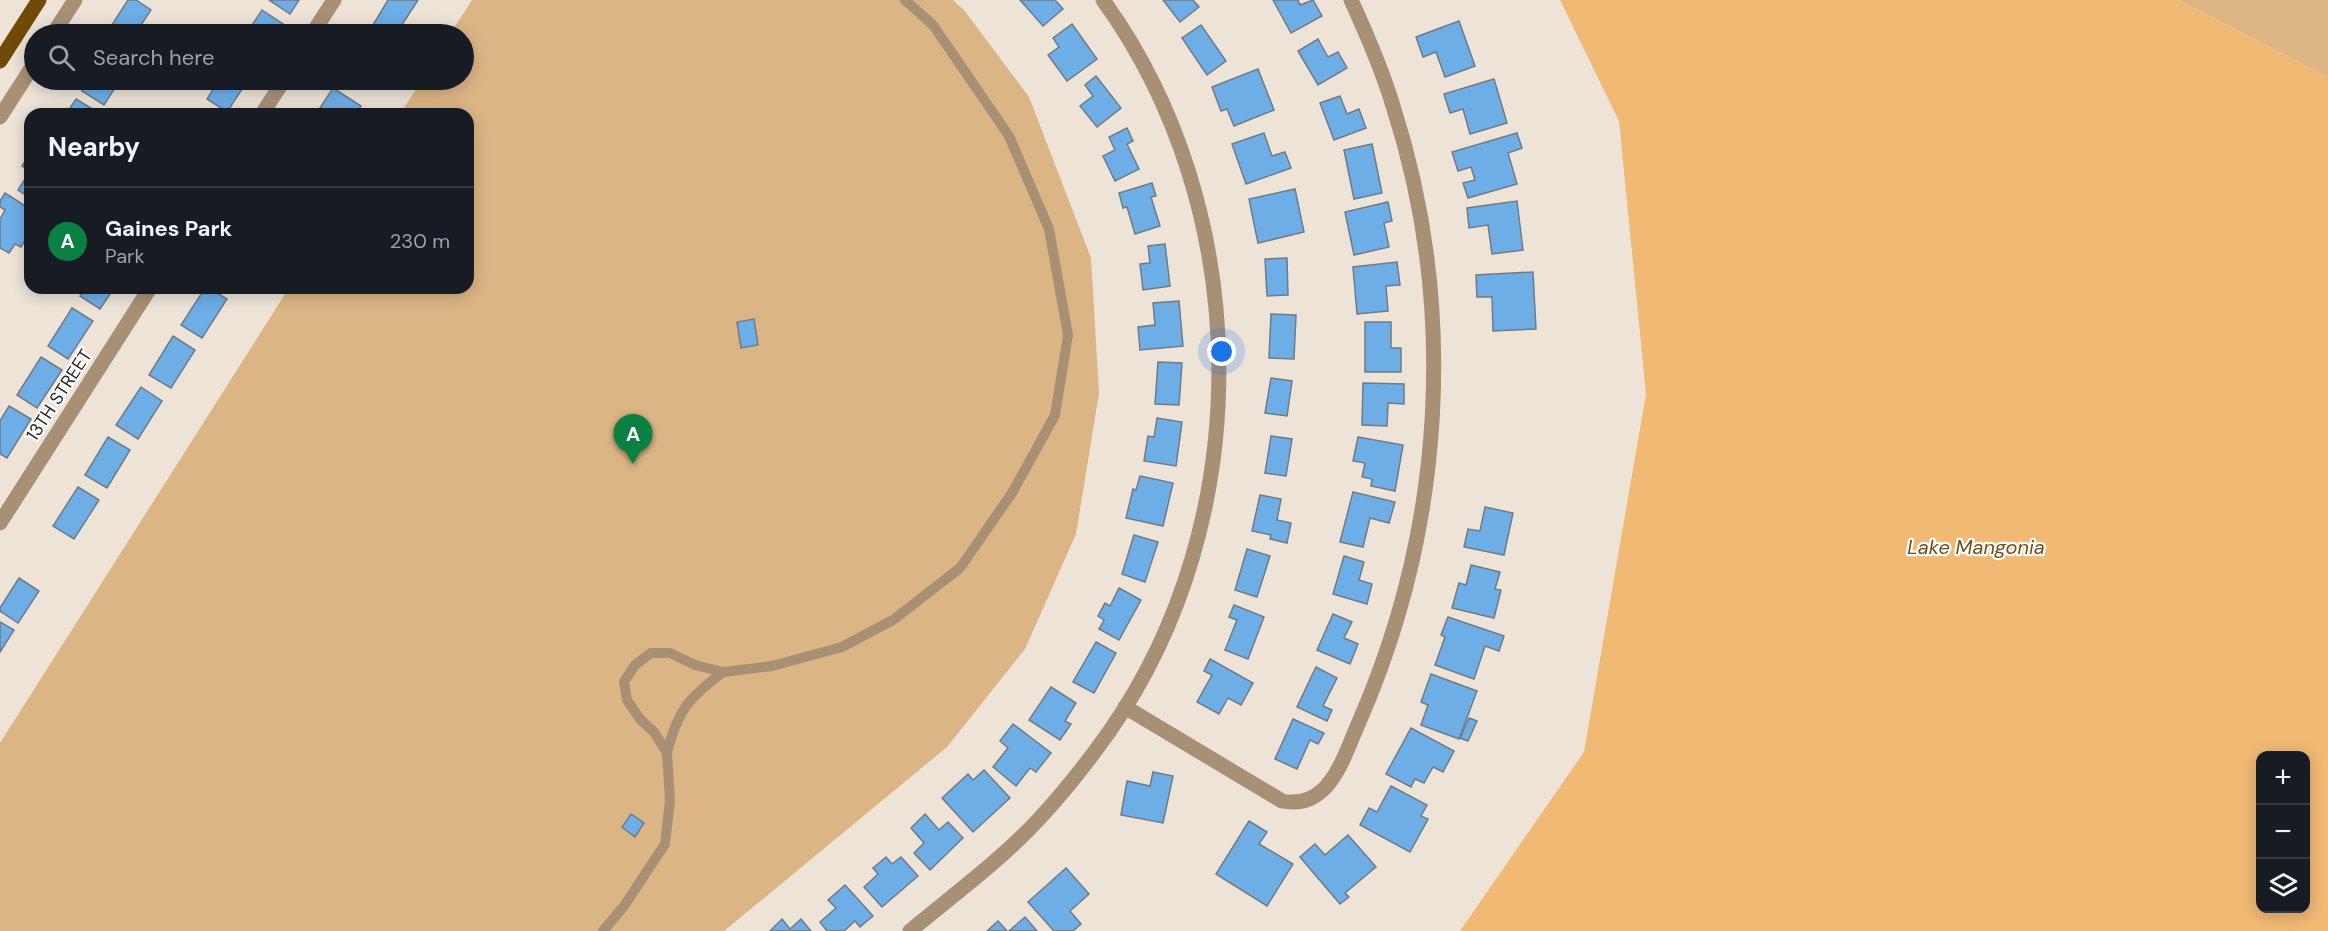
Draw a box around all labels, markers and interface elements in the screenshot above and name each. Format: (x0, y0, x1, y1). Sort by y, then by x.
search box (24, 24, 474, 90)
icon: search (45, 41, 78, 74)
text: Search here (93, 43, 214, 72)
text: Nearby (48, 130, 140, 164)
text: Gaines Park (105, 214, 232, 243)
text: A (60, 228, 75, 254)
text: 230 m (390, 228, 450, 254)
text: Park (105, 243, 145, 269)
your location (1207, 337, 1236, 366)
street label: 13TH STREET (21, 345, 97, 445)
pin: A (614, 414, 652, 464)
water label: Lake Mangonia (1907, 534, 2045, 560)
map controls (2256, 751, 2310, 913)
button: + (2256, 751, 2310, 805)
button: − (2256, 805, 2310, 859)
button: layers (2256, 859, 2310, 913)

